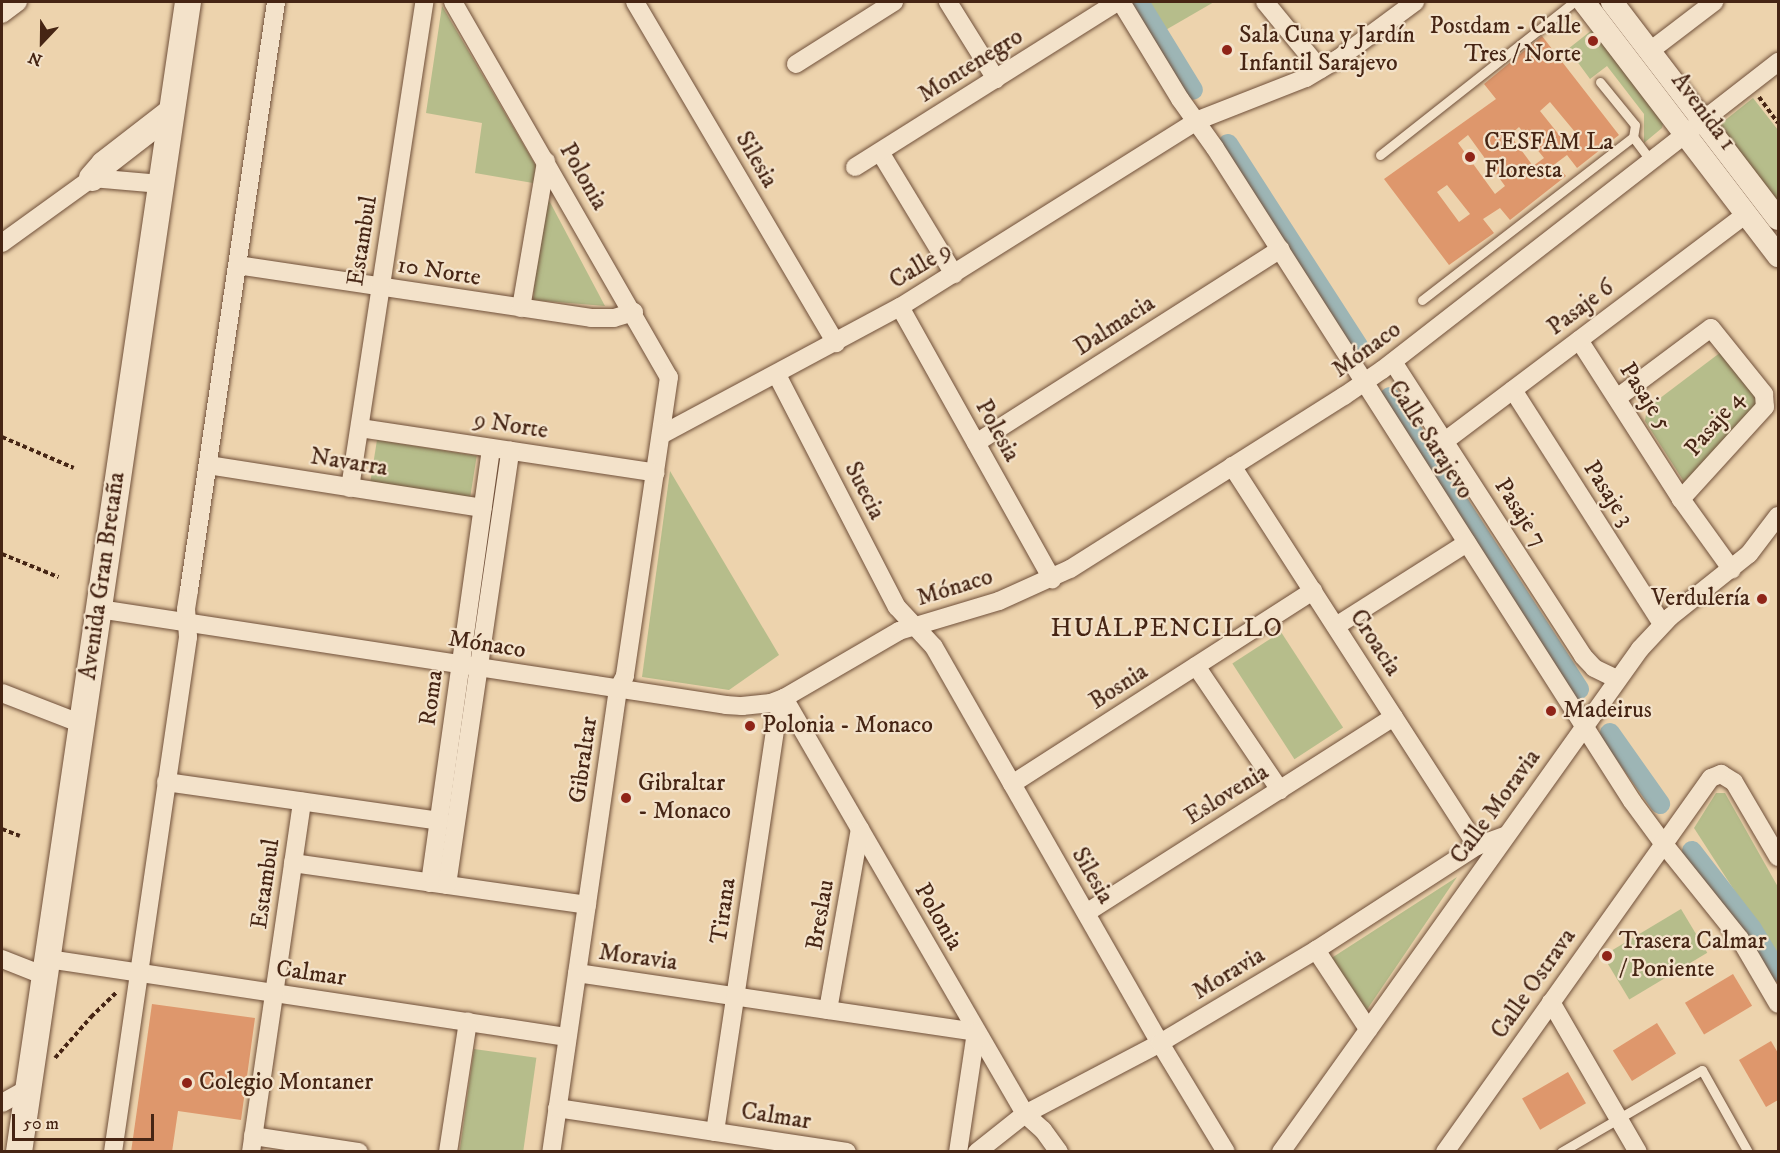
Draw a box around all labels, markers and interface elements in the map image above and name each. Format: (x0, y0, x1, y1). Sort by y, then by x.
north arrow (12, 12, 72, 72)
place label: Postdam - Calle Tres / Norte (1429, 13, 1581, 69)
place label: Sala Cuna y Jardín Infantil Sarajevo (1239, 22, 1415, 78)
street label: Montenegro (913, 23, 1029, 109)
marker: Postdam - Calle Tres / Norte (1586, 34, 1600, 48)
marker: Sala Cuna y Jardín Infantil Sarajevo (1220, 43, 1234, 57)
text: N (25, 47, 45, 70)
street label: Avenida 1 (1664, 67, 1742, 157)
street label: Silesia (728, 127, 784, 193)
place label: CESFAM La Floresta (1484, 129, 1613, 185)
street label: Polonia (552, 138, 614, 216)
marker: CESFAM La Floresta (1461, 148, 1479, 166)
street label: Estambul (342, 194, 384, 288)
street label: Calle 9 (885, 236, 957, 296)
street label: 10 Norte (395, 251, 483, 293)
street label: Pasaje 6 (1542, 274, 1620, 342)
street label: Dalmacia (1069, 289, 1161, 363)
street label: Mónaco (1327, 315, 1407, 385)
street label: Pasaje 5 (1612, 358, 1678, 436)
street label: Calle Sarajevo (1381, 375, 1479, 505)
street label: Pasaje 4 (1679, 385, 1751, 463)
street label: Polesia (968, 395, 1026, 467)
street label: 9 Norte (472, 406, 550, 446)
street label: Navarra (308, 443, 390, 483)
street label: Pasaje 3 (1576, 456, 1640, 532)
street label: Suecia (837, 457, 891, 525)
street label: Avenida Gran Bretaña (74, 470, 132, 682)
street label: Pasaje 7 (1487, 473, 1553, 553)
street label: Mónaco (913, 563, 997, 613)
place label: Verdulería (1651, 585, 1750, 613)
marker: Verdulería (1755, 592, 1769, 606)
street label: Croacia (1343, 604, 1407, 682)
district label: HUALPENCILLO (1050, 613, 1284, 645)
street label: Mónaco (446, 625, 528, 665)
street label: Bosnia (1084, 658, 1154, 716)
street label: Roma (414, 668, 450, 728)
place label: Madeirus (1563, 697, 1652, 725)
marker: Madeirus (1544, 704, 1558, 718)
place label: Polonia - Monaco (762, 712, 933, 740)
street label: Gibraltar (564, 715, 604, 805)
marker: Polonia - Monaco (743, 719, 757, 733)
street label: Calle Moravia (1445, 744, 1547, 870)
street label: Eslovenia (1180, 758, 1274, 832)
place label: Gibraltar - Monaco (638, 770, 731, 826)
marker: Gibraltar - Monaco (619, 791, 633, 805)
street label: Estambul (245, 837, 287, 931)
street label: Silesia (1064, 843, 1120, 909)
street label: Tirana (705, 876, 743, 946)
street label: Breslau (801, 878, 841, 952)
street label: Polonia (907, 878, 969, 956)
street label: Calle Ostrava (1485, 923, 1583, 1045)
place label: Trasera Calmar / Poniente (1619, 928, 1767, 984)
street label: Moravia (597, 938, 679, 978)
street label: Moravia (1188, 941, 1270, 1007)
marker: Trasera Calmar / Poniente (1600, 949, 1614, 963)
street label: Calmar (274, 955, 348, 993)
place label: Colegio Montaner (199, 1069, 373, 1097)
marker: Colegio Montaner (180, 1076, 194, 1090)
street label: Calmar (739, 1097, 813, 1137)
scale bar (15, 1102, 158, 1140)
text: 50 m (23, 1113, 59, 1135)

